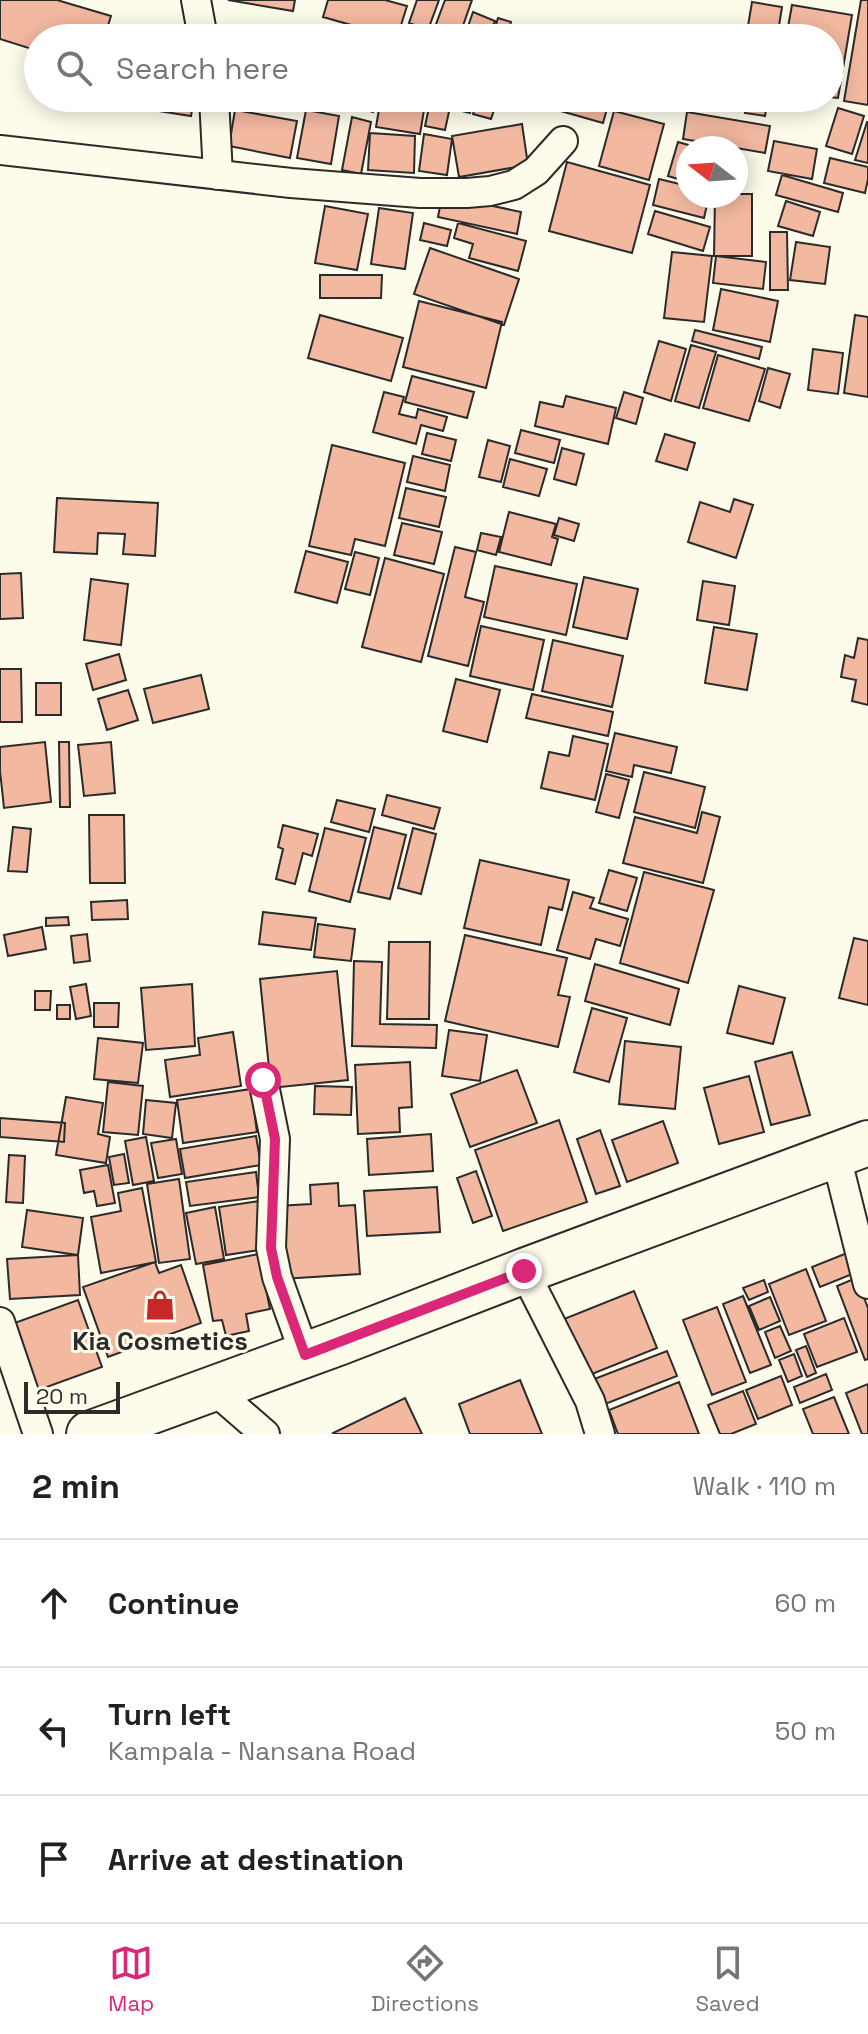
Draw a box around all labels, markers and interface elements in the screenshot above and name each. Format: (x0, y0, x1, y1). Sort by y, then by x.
search box (24, 24, 844, 112)
icon: search (52, 46, 96, 90)
text: Search here (116, 49, 289, 88)
north arrow (676, 136, 748, 208)
route start (245, 1062, 281, 1098)
route end (506, 1253, 542, 1289)
shop icon: Kia Cosmetics (143, 1288, 177, 1322)
place label: Kia Cosmetics (72, 1324, 248, 1358)
scale bar (24, 1378, 120, 1414)
text: 20 m (36, 1382, 88, 1410)
text: 2 min (32, 1465, 120, 1508)
text: Walk · 110 m (693, 1469, 836, 1503)
icon: ahead (32, 1581, 76, 1625)
text: Continue (108, 1584, 239, 1623)
text: 60 m (774, 1586, 836, 1620)
text: Turn left (108, 1695, 231, 1734)
icon: left (32, 1709, 76, 1753)
text: 50 m (775, 1714, 836, 1748)
text: Kampala - Nansana Road (108, 1734, 416, 1768)
icon: arrive (32, 1837, 76, 1881)
text: Arrive at destination (108, 1840, 404, 1879)
tab: Map (108, 1941, 154, 2017)
tab: Directions (371, 1941, 479, 2017)
tab: Saved (695, 1941, 760, 2017)

